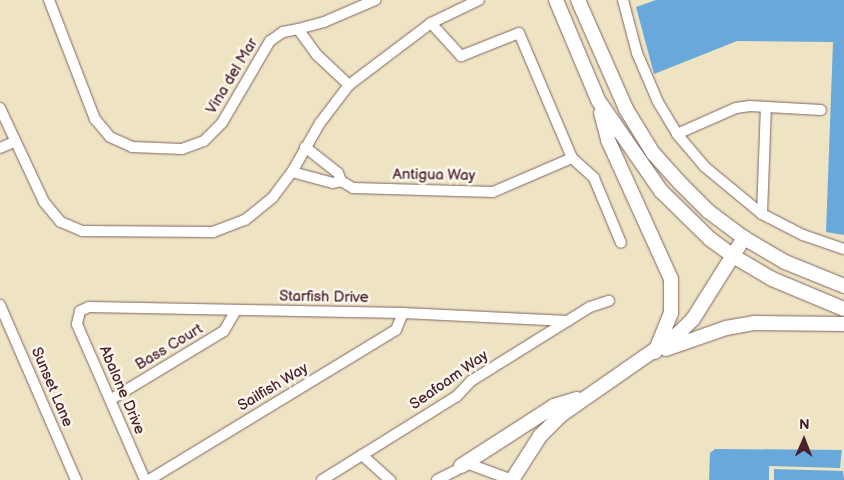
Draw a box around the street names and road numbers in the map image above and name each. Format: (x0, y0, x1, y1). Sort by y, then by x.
street label: Vina del Mar (202, 35, 262, 117)
street label: Antigua Way (392, 165, 476, 185)
street label: Starfish Drive (279, 287, 369, 307)
street label: Bass Court (132, 320, 206, 374)
street label: Abalone Drive (95, 343, 149, 437)
street label: Sunset Lane (27, 344, 77, 430)
street label: Seafoam Way (406, 346, 492, 414)
street label: Sailfish Way (234, 359, 312, 415)

